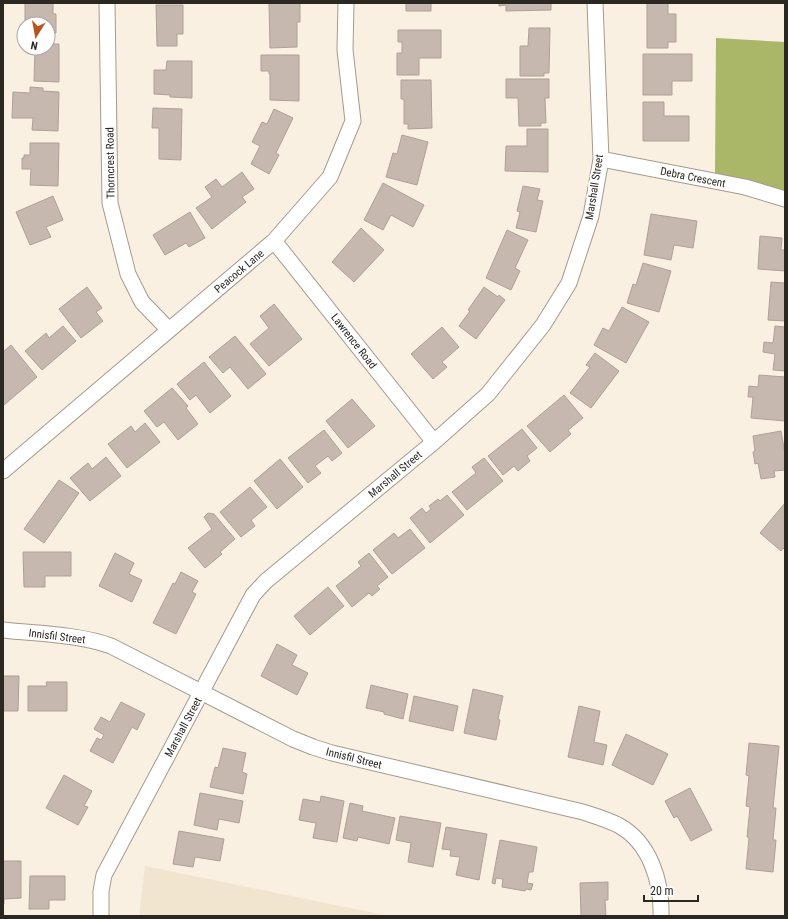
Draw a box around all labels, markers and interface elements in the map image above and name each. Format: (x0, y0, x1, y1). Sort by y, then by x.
north arrow (16, 16, 56, 56)
text: N (29, 38, 39, 52)
street label: Thorncrest Road (103, 127, 118, 199)
street label: Marshall Street (583, 154, 606, 221)
street label: Debra Crescent (659, 165, 727, 190)
street label: Peacock Lane (212, 247, 267, 296)
street label: Lawrence Road (328, 311, 379, 371)
street label: Marshall Street (366, 448, 425, 501)
street label: Innisfil Street (28, 627, 86, 646)
street label: Marshall Street (162, 695, 205, 759)
street label: Innisfil Street (325, 745, 383, 772)
scale bar (644, 877, 698, 903)
text: 20 m (650, 884, 674, 898)

